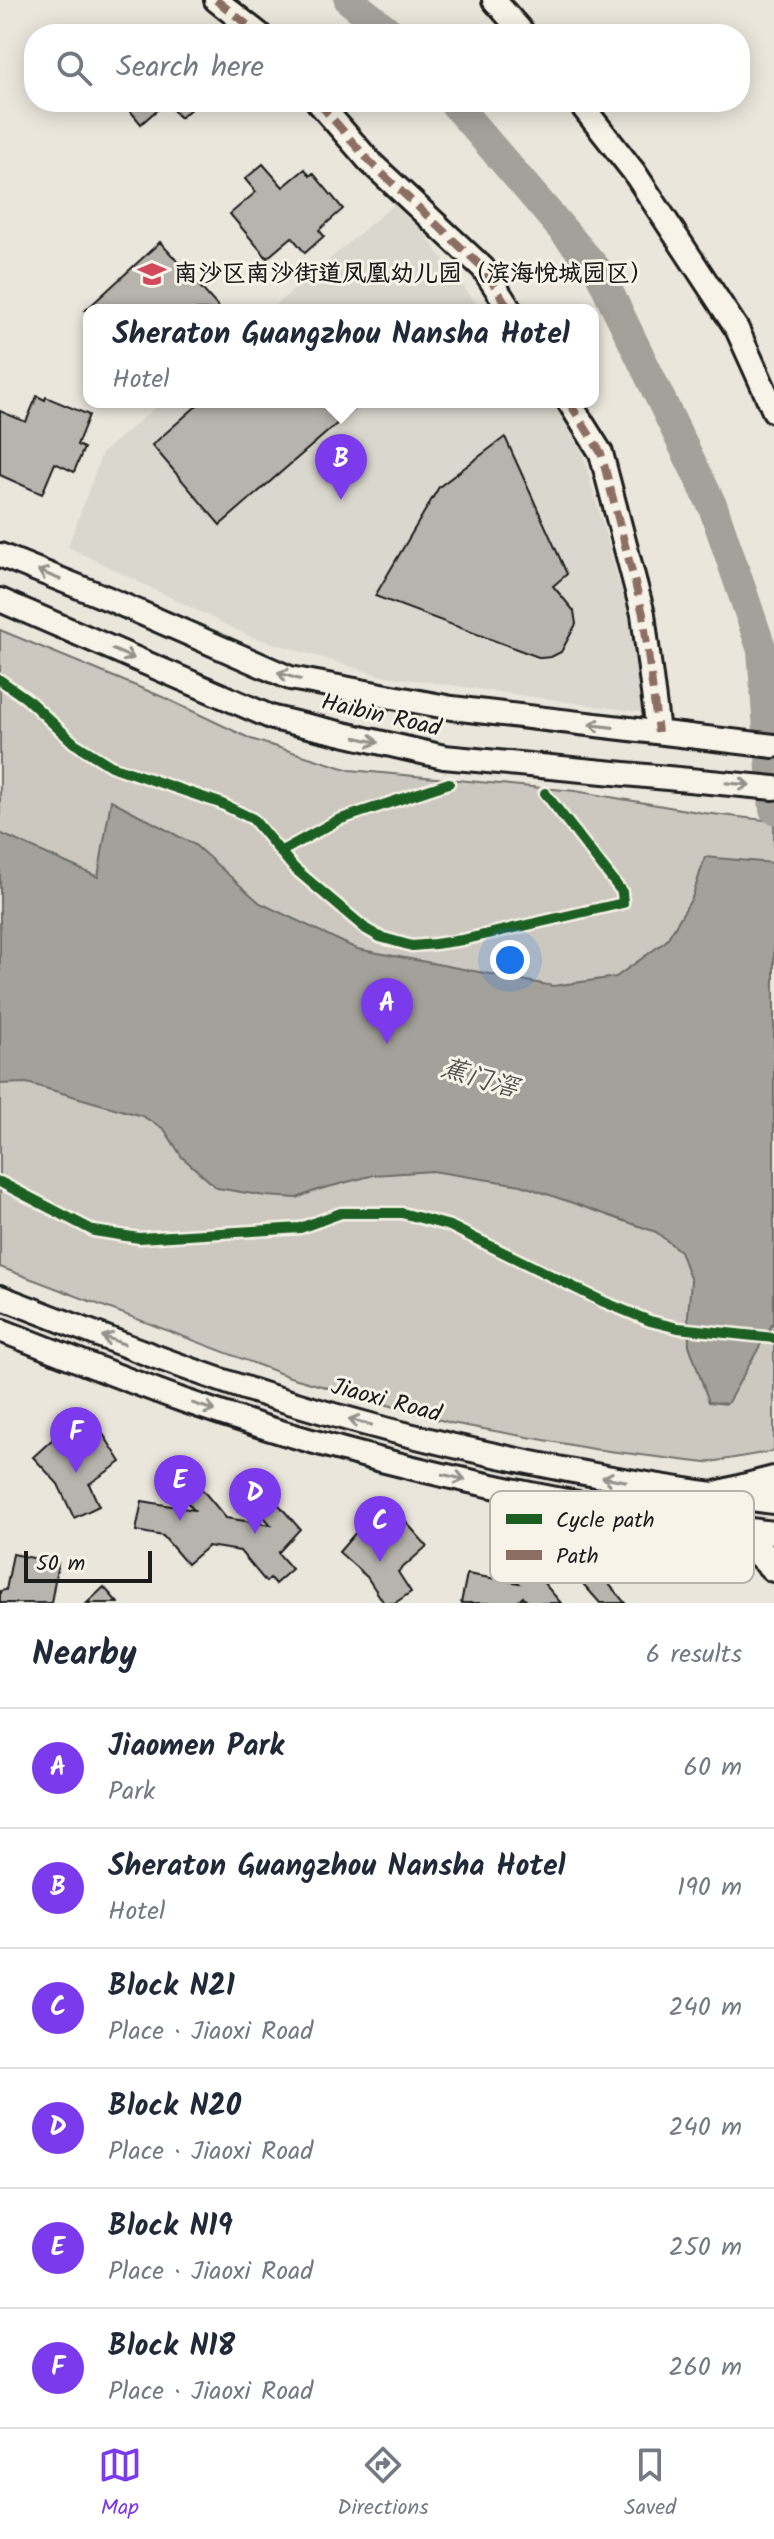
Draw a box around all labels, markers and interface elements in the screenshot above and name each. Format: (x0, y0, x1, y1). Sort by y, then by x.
search box (24, 24, 750, 112)
text: Search here (116, 44, 264, 92)
icon: search (52, 46, 96, 90)
place label: 南沙区南沙街道凤凰幼儿园（滨海悦城园区） (174, 255, 654, 294)
school or university icon: 南沙区南沙街道凤凰幼儿园（滨海悦城园区） (137, 259, 167, 289)
popup (83, 304, 599, 408)
text: Sheraton Guangzhou Nansha Hotel (112, 311, 570, 359)
text: Hotel (112, 359, 170, 401)
pin: B (315, 434, 367, 500)
one-way arrow (38, 567, 62, 581)
one-way arrow (110, 648, 135, 663)
one-way arrow (277, 668, 302, 682)
street label: Haibin Road (317, 683, 446, 749)
one-way arrow (588, 718, 614, 733)
one-way arrow (354, 733, 380, 748)
one-way arrow (725, 777, 751, 792)
your location (490, 940, 530, 980)
pin: A (361, 978, 413, 1044)
water label: 蕉门滘 (436, 1048, 526, 1112)
one-way arrow (101, 1332, 126, 1346)
street label: Jiaoxi Road (326, 1368, 446, 1435)
one-way arrow (191, 1401, 216, 1415)
pin: F (50, 1407, 102, 1473)
one-way arrow (348, 1414, 374, 1429)
pin: E (154, 1455, 206, 1521)
pin: D (229, 1468, 281, 1534)
one-way arrow (601, 1470, 627, 1485)
one-way arrow (441, 1471, 466, 1486)
legend (490, 1491, 754, 1583)
pin: C (354, 1496, 406, 1562)
text: Cycle path (556, 1504, 655, 1539)
text: Path (556, 1540, 599, 1575)
scale bar (24, 1547, 152, 1583)
text: 50 m (36, 1547, 85, 1582)
text: Nearby (32, 1628, 137, 1682)
text: 6 results (646, 1634, 742, 1676)
text: Jiaomen Park (108, 1723, 284, 1771)
text: A (50, 1747, 66, 1789)
text: 60 m (683, 1747, 742, 1789)
text: Park (108, 1771, 155, 1813)
text: Sheraton Guangzhou Nansha Hotel (108, 1843, 566, 1891)
text: B (50, 1867, 66, 1909)
text: 190 m (677, 1867, 742, 1909)
text: Hotel (108, 1891, 165, 1933)
text: Block N21 (108, 1963, 235, 2011)
text: C (50, 1987, 66, 2029)
text: 240 m (668, 1987, 742, 2029)
text: Place · Jiaoxi Road (108, 2011, 313, 2053)
text: Block N20 (108, 2083, 241, 2131)
text: D (49, 2107, 67, 2149)
text: 240 m (668, 2107, 742, 2149)
text: Place · Jiaoxi Road (108, 2131, 313, 2173)
text: Block N19 (108, 2203, 233, 2251)
text: E (51, 2227, 65, 2269)
text: 250 m (669, 2227, 742, 2269)
text: Place · Jiaoxi Road (108, 2251, 313, 2293)
text: Block N18 (108, 2323, 235, 2371)
text: F (51, 2347, 65, 2389)
text: 260 m (668, 2347, 742, 2389)
text: Place · Jiaoxi Road (108, 2371, 313, 2413)
tab: Map (98, 2443, 142, 2526)
tab: Directions (337, 2443, 429, 2526)
tab: Saved (624, 2443, 676, 2526)

